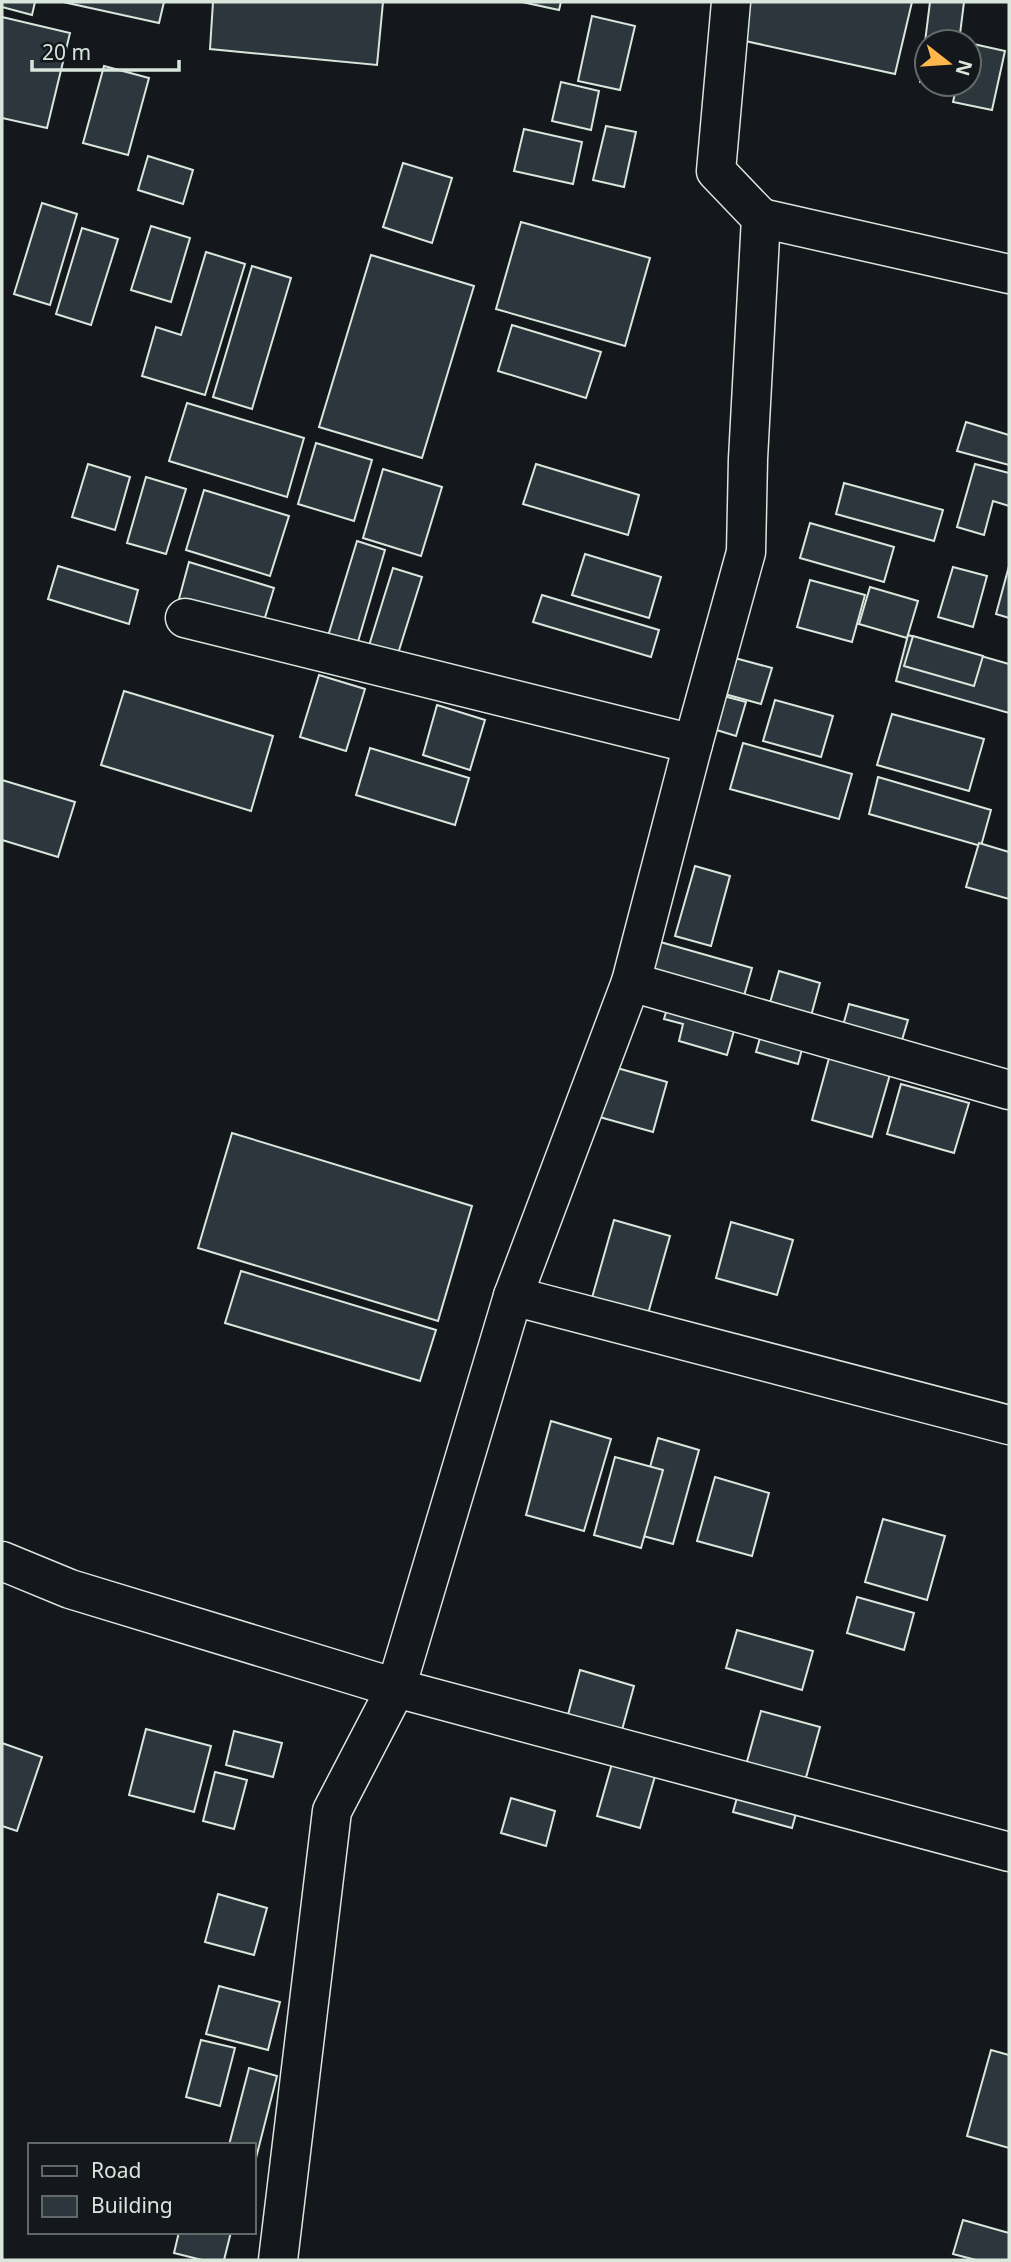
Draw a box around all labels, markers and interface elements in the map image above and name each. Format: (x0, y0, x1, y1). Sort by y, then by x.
scale bar (32, 28, 178, 72)
north arrow (913, 28, 983, 98)
text: 20 m (42, 38, 91, 66)
text: N (950, 57, 979, 79)
legend (28, 2143, 256, 2234)
text: Road (91, 2156, 141, 2184)
text: Building (91, 2191, 173, 2219)

